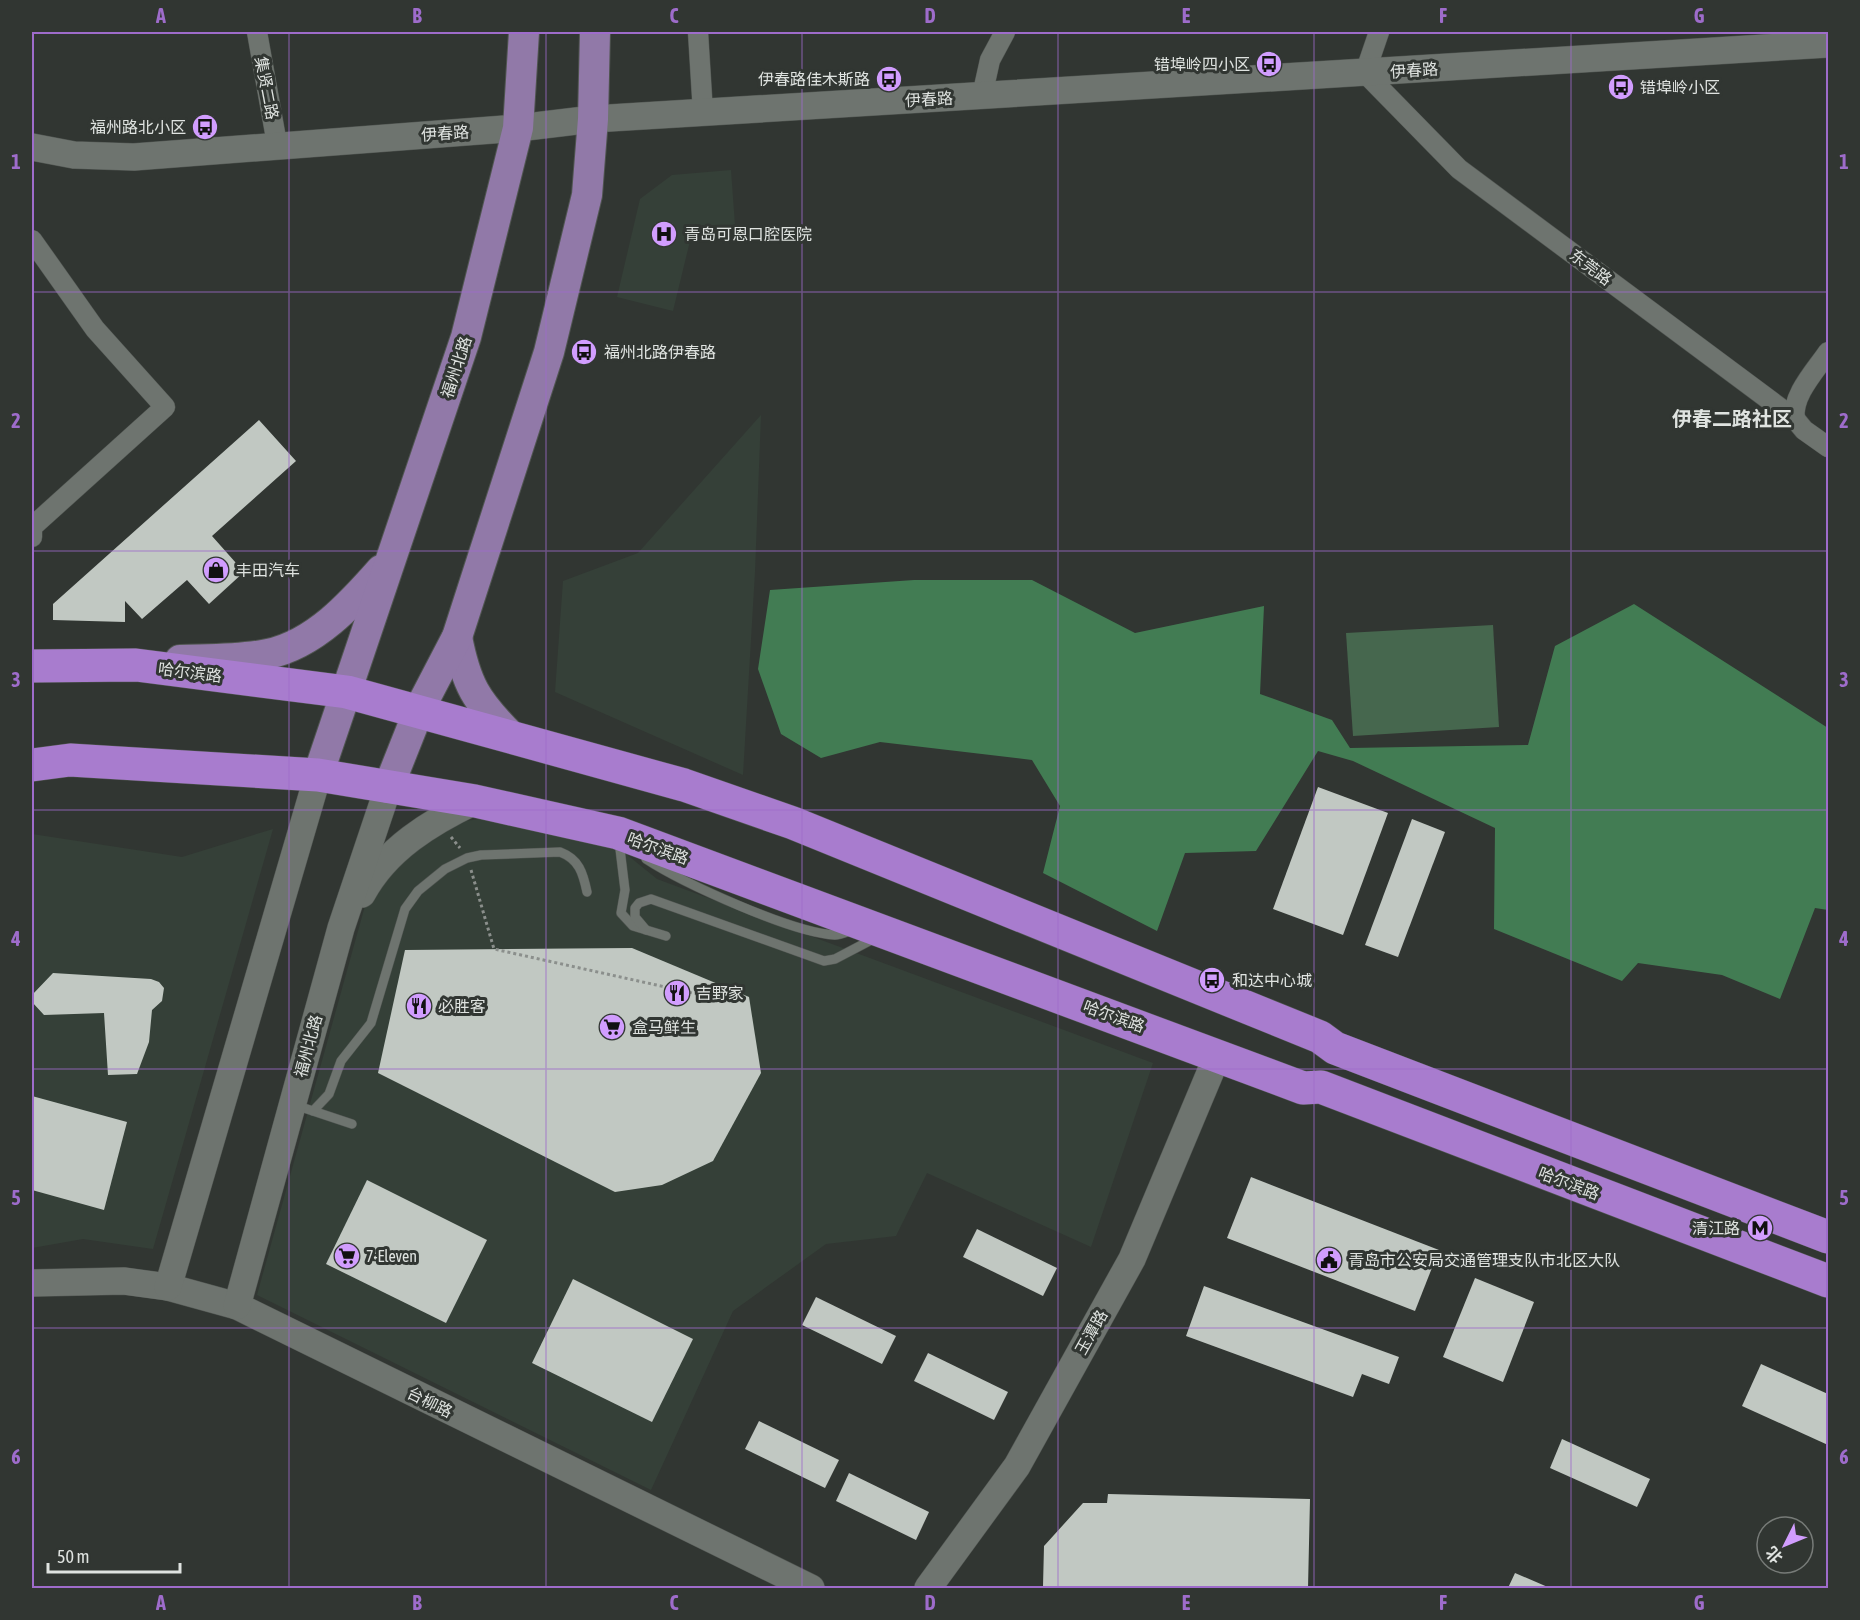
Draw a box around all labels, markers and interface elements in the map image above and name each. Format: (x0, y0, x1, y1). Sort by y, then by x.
text: A (155, 4, 166, 27)
text: B (412, 4, 422, 27)
text: C (670, 4, 679, 27)
text: D (924, 4, 936, 27)
text: E (1182, 4, 1191, 27)
text: F (1439, 4, 1447, 27)
text: G (1694, 4, 1705, 27)
bus stop icon: 错埠岭四小区 (1254, 49, 1284, 79)
street label: 集贤二路 (252, 55, 282, 121)
place label: 错埠岭四小区 (1154, 55, 1250, 73)
street label: 伊春路 (1389, 59, 1439, 81)
bus stop icon: 伊春路佳木斯路 (874, 64, 904, 94)
place label: 伊春路佳木斯路 (758, 70, 870, 88)
bus stop icon: 错埠岭小区 (1606, 72, 1636, 102)
place label: 错埠岭小区 (1640, 78, 1720, 96)
street label: 伊春路 (905, 89, 953, 109)
bus stop icon: 福州路北小区 (190, 112, 220, 142)
place label: 福州路北小区 (90, 118, 186, 136)
street label: 伊春路 (420, 122, 470, 144)
text: 1 (11, 150, 21, 173)
text: 1 (1839, 150, 1849, 173)
hospital icon: 青岛可恩口腔医院 (649, 219, 679, 249)
place label: 青岛可恩口腔医院 (684, 225, 812, 243)
street label: 东莞路 (1566, 245, 1616, 289)
street label: 福州北路 (438, 334, 474, 400)
bus stop icon: 福州北路伊春路 (569, 337, 599, 367)
place label: 福州北路伊春路 (604, 343, 716, 361)
district label: 伊春二路社区 (1672, 407, 1792, 430)
text: 2 (11, 409, 21, 432)
text: 2 (1839, 409, 1849, 432)
shop icon: 丰田汽车 (201, 555, 231, 585)
place label: 丰田汽车 (236, 561, 300, 579)
street label: 哈尔滨路 (157, 659, 223, 685)
text: 3 (11, 668, 21, 691)
text: 3 (1839, 668, 1849, 691)
street label: 哈尔滨路 (625, 829, 691, 867)
text: 4 (10, 927, 21, 950)
text: 4 (1838, 927, 1849, 950)
bus stop icon: 和达中心城 (1197, 965, 1227, 995)
place label: 和达中心城 (1232, 971, 1312, 989)
restaurant icon: 吉野家 (662, 978, 692, 1008)
place label: 吉野家 (696, 984, 744, 1002)
restaurant icon: 必胜客 (404, 991, 434, 1021)
place label: 必胜客 (438, 997, 486, 1015)
street label: 哈尔滨路 (1081, 997, 1147, 1035)
supermarket icon: 盒马鲜生 (597, 1012, 627, 1042)
street label: 福州北路 (291, 1013, 325, 1079)
place label: 盒马鲜生 (632, 1018, 696, 1036)
street label: 哈尔滨路 (1536, 1163, 1602, 1203)
text: 5 (11, 1186, 21, 1209)
text: 5 (1839, 1186, 1849, 1209)
metro station icon: 清江路 (1745, 1213, 1775, 1243)
place label: 清江路 (1692, 1219, 1740, 1237)
supermarket icon: 7-Eleven (332, 1241, 362, 1271)
public building icon: 青岛市公安局交通管理支队市北区大队 (1314, 1245, 1344, 1275)
place label: 7-Eleven (366, 1247, 417, 1265)
place label: 青岛市公安局交通管理支队市北区大队 (1348, 1251, 1620, 1269)
street label: 玉潭路 (1071, 1307, 1111, 1357)
street label: 台柳路 (404, 1383, 456, 1421)
text: 6 (11, 1445, 21, 1468)
text: 6 (1839, 1445, 1849, 1468)
north arrow (1755, 1515, 1815, 1575)
scale bar (48, 1536, 180, 1574)
text: 北 (1762, 1543, 1786, 1567)
text: 50 m (57, 1546, 89, 1567)
text: A (155, 1591, 166, 1614)
text: B (412, 1591, 422, 1614)
text: C (670, 1591, 679, 1614)
text: D (924, 1591, 936, 1614)
text: E (1182, 1591, 1191, 1614)
text: F (1439, 1591, 1447, 1614)
text: G (1694, 1591, 1705, 1614)

